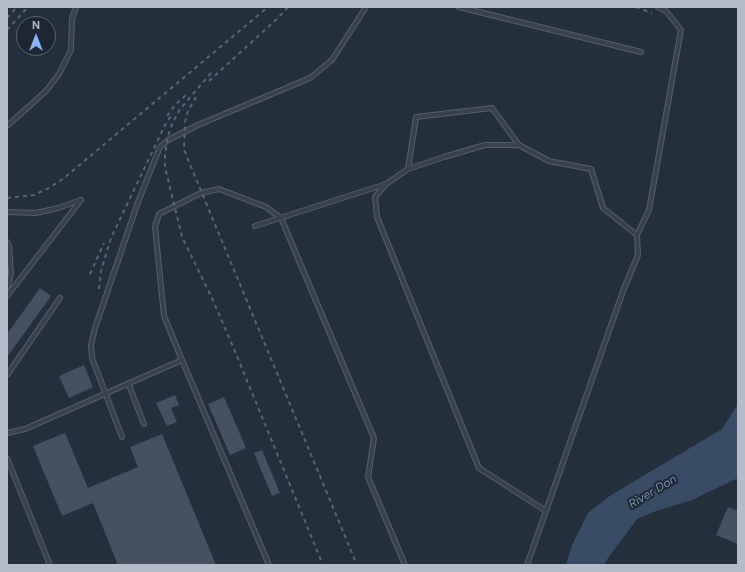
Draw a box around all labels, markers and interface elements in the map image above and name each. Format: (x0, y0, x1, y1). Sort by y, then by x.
north arrow (16, 16, 56, 56)
text: N (32, 18, 40, 32)
water label: River Don (626, 472, 680, 512)

